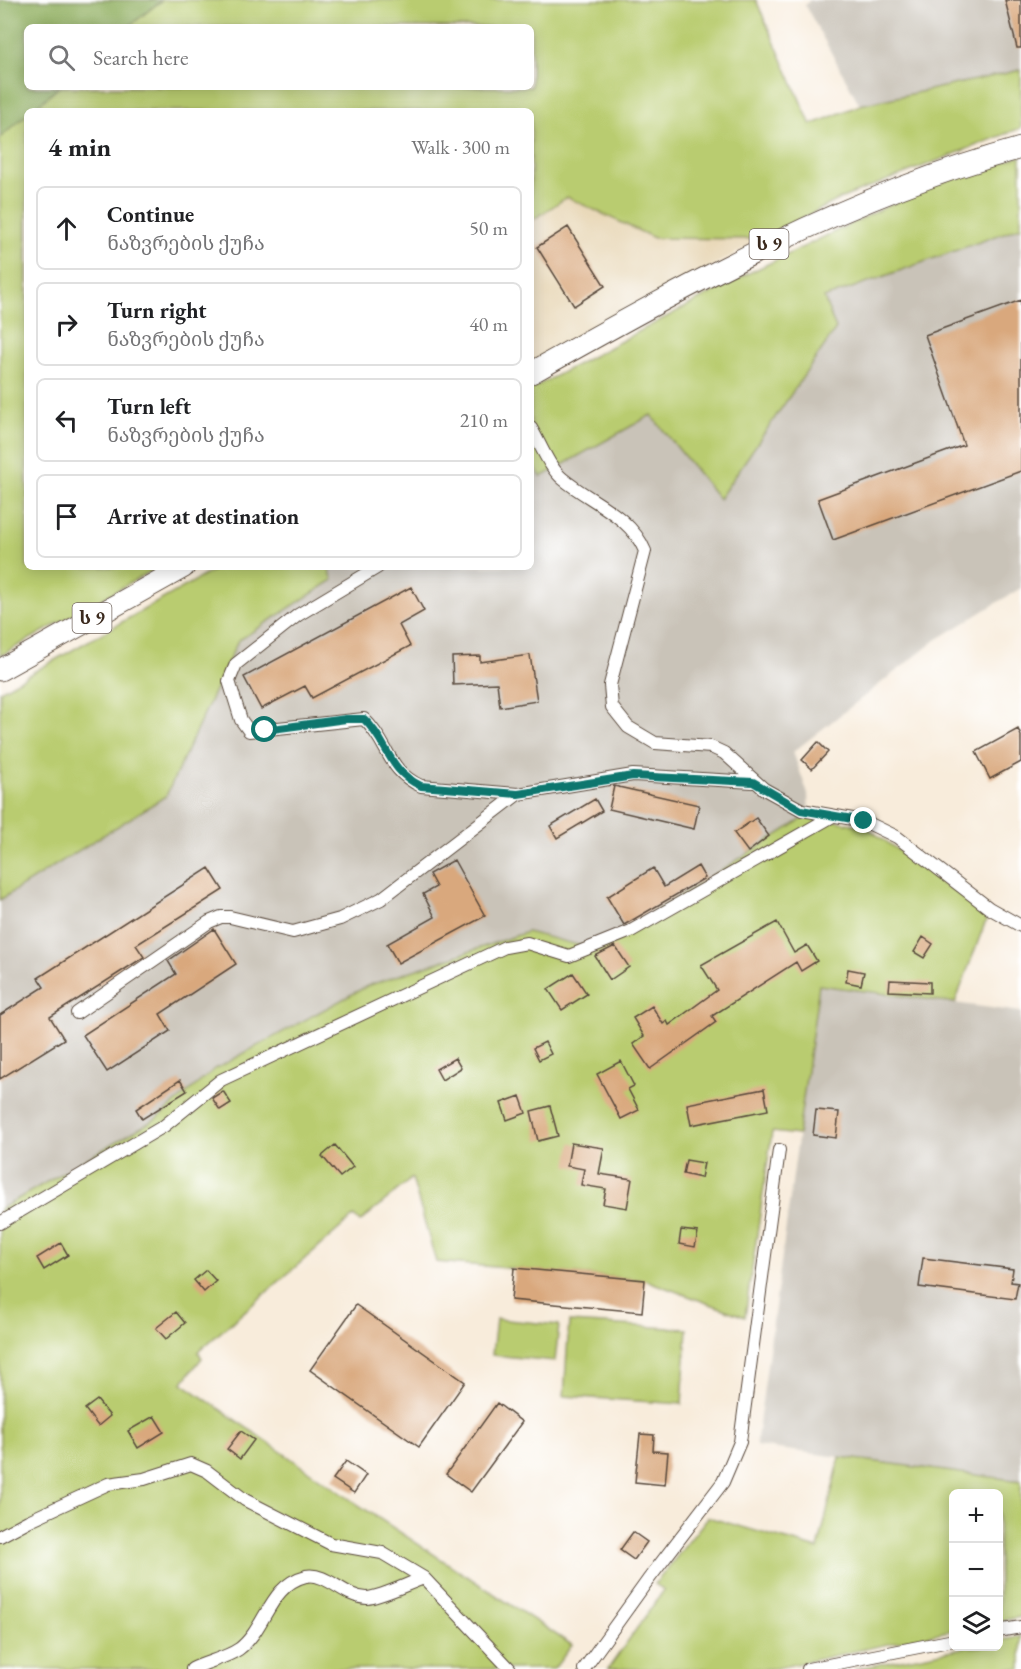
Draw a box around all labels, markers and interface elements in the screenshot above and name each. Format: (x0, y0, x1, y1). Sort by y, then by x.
search box (24, 24, 534, 90)
icon: search (45, 41, 78, 74)
text: Search here (93, 43, 188, 72)
text: 4 min (48, 130, 111, 164)
text: Walk · 300 m (411, 134, 510, 160)
text: Continue (107, 200, 194, 229)
icon: ahead (50, 212, 83, 245)
text: 50 m (469, 215, 508, 241)
road number: ს 9 (750, 229, 788, 259)
text: ნაზვრების ქუჩა (107, 230, 265, 256)
text: Turn right (107, 296, 206, 325)
icon: right (50, 308, 83, 341)
text: 40 m (469, 311, 508, 337)
text: ნაზვრების ქუჩა (107, 326, 265, 352)
text: Turn left (107, 392, 191, 421)
icon: left (50, 404, 83, 437)
text: 210 m (460, 407, 508, 433)
text: ნაზვრების ქუჩა (107, 422, 265, 448)
icon: arrive (50, 500, 83, 533)
text: Arrive at destination (107, 502, 299, 531)
road number: ს 9 (72, 603, 112, 633)
route start (251, 716, 277, 742)
route end (850, 807, 876, 833)
map controls (949, 1489, 1003, 1651)
button: + (949, 1489, 1003, 1543)
button: − (949, 1543, 1003, 1597)
button: layers (949, 1597, 1003, 1651)

